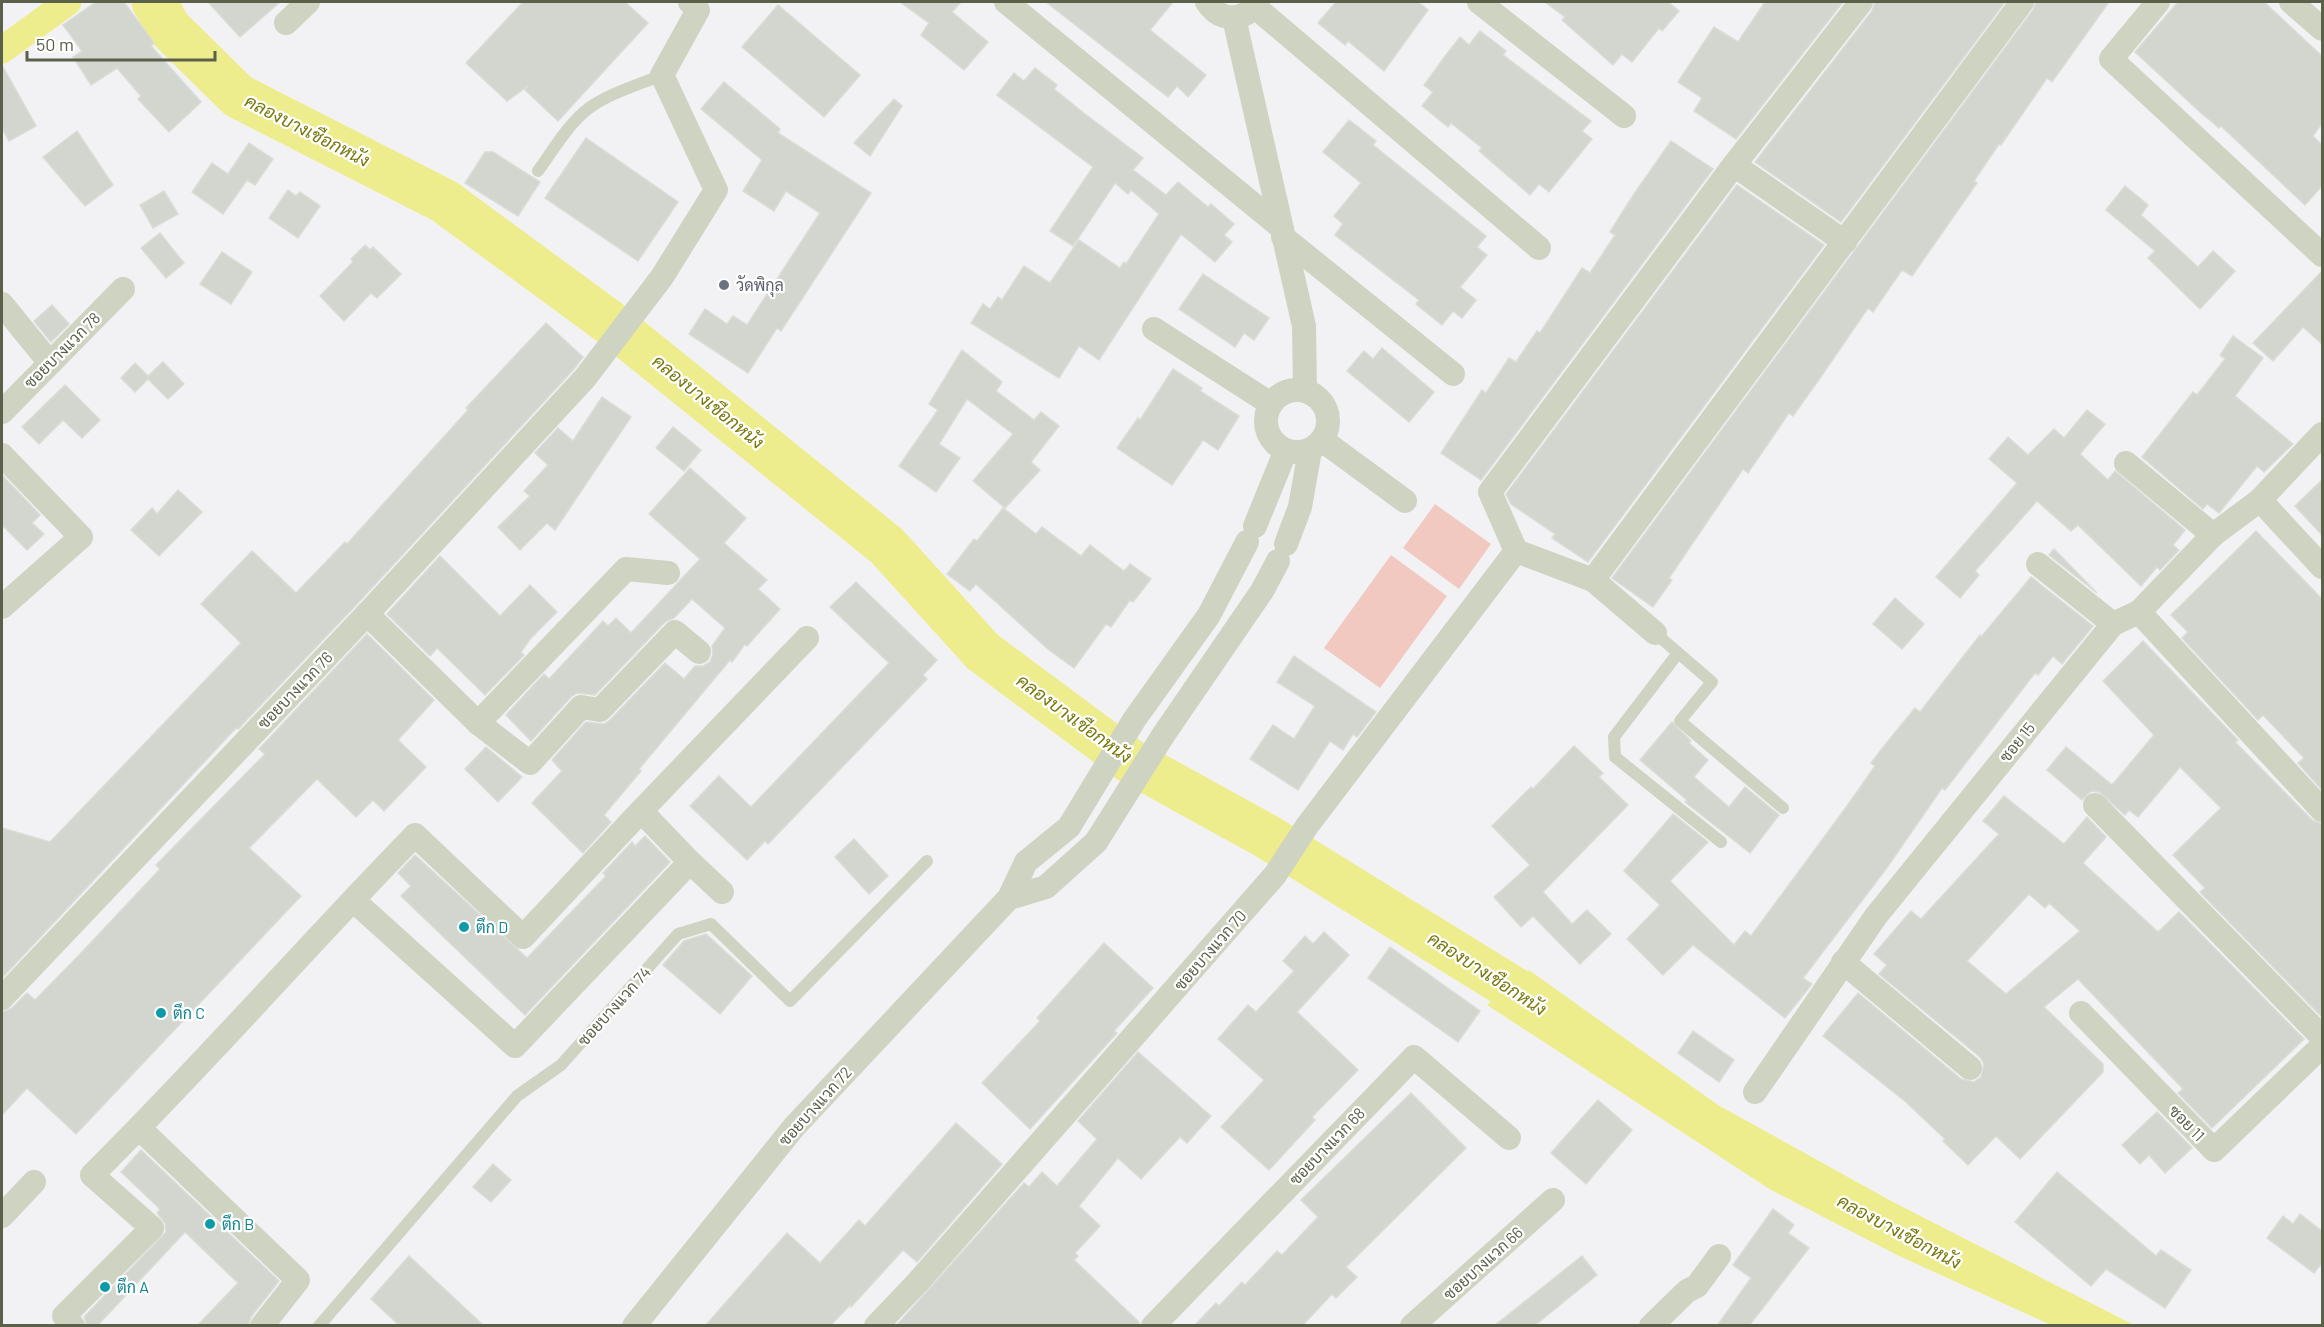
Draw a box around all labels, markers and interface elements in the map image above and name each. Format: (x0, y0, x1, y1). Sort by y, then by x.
scale bar (27, 24, 214, 62)
text: 50 m (36, 33, 74, 55)
water label: คลองบางเชือกหนัง (241, 88, 374, 171)
place label: วัดพิกุล (736, 275, 784, 297)
marker: วัดพิกุล (717, 278, 731, 292)
street label: ซอยบางแวก 78 (20, 308, 104, 392)
water label: คลองบางเชือกหนัง (648, 349, 769, 453)
street label: ซอยบางแวก 76 (253, 647, 336, 732)
water label: คลองบางเชือกหนัง (1013, 668, 1137, 767)
street label: ซอย 15 (1995, 718, 2038, 765)
street label: ซอยบางแวก 70 (1170, 906, 1250, 994)
place label: ตึก D (476, 917, 508, 936)
marker: ตึก D (457, 920, 471, 934)
water label: คลองบางเชือกหนัง (1424, 926, 1552, 1020)
street label: ซอยบางแวก 74 (573, 962, 654, 1049)
place label: ตึก C (173, 1003, 205, 1022)
marker: ตึก C (154, 1006, 168, 1020)
street label: ซอยบางแวก 72 (774, 1062, 855, 1149)
street label: ซอย 11 (2166, 1101, 2209, 1145)
street label: ซอยบางแวก 68 (1285, 1103, 1368, 1188)
water label: คลองบางเชือกหนัง (1834, 1188, 1966, 1273)
place label: ตึก B (222, 1214, 254, 1233)
marker: ตึก B (203, 1217, 217, 1231)
street label: ซอยบางแวก 66 (1439, 1222, 1526, 1303)
place label: ตึก A (117, 1277, 149, 1296)
marker: ตึก A (98, 1280, 112, 1294)

